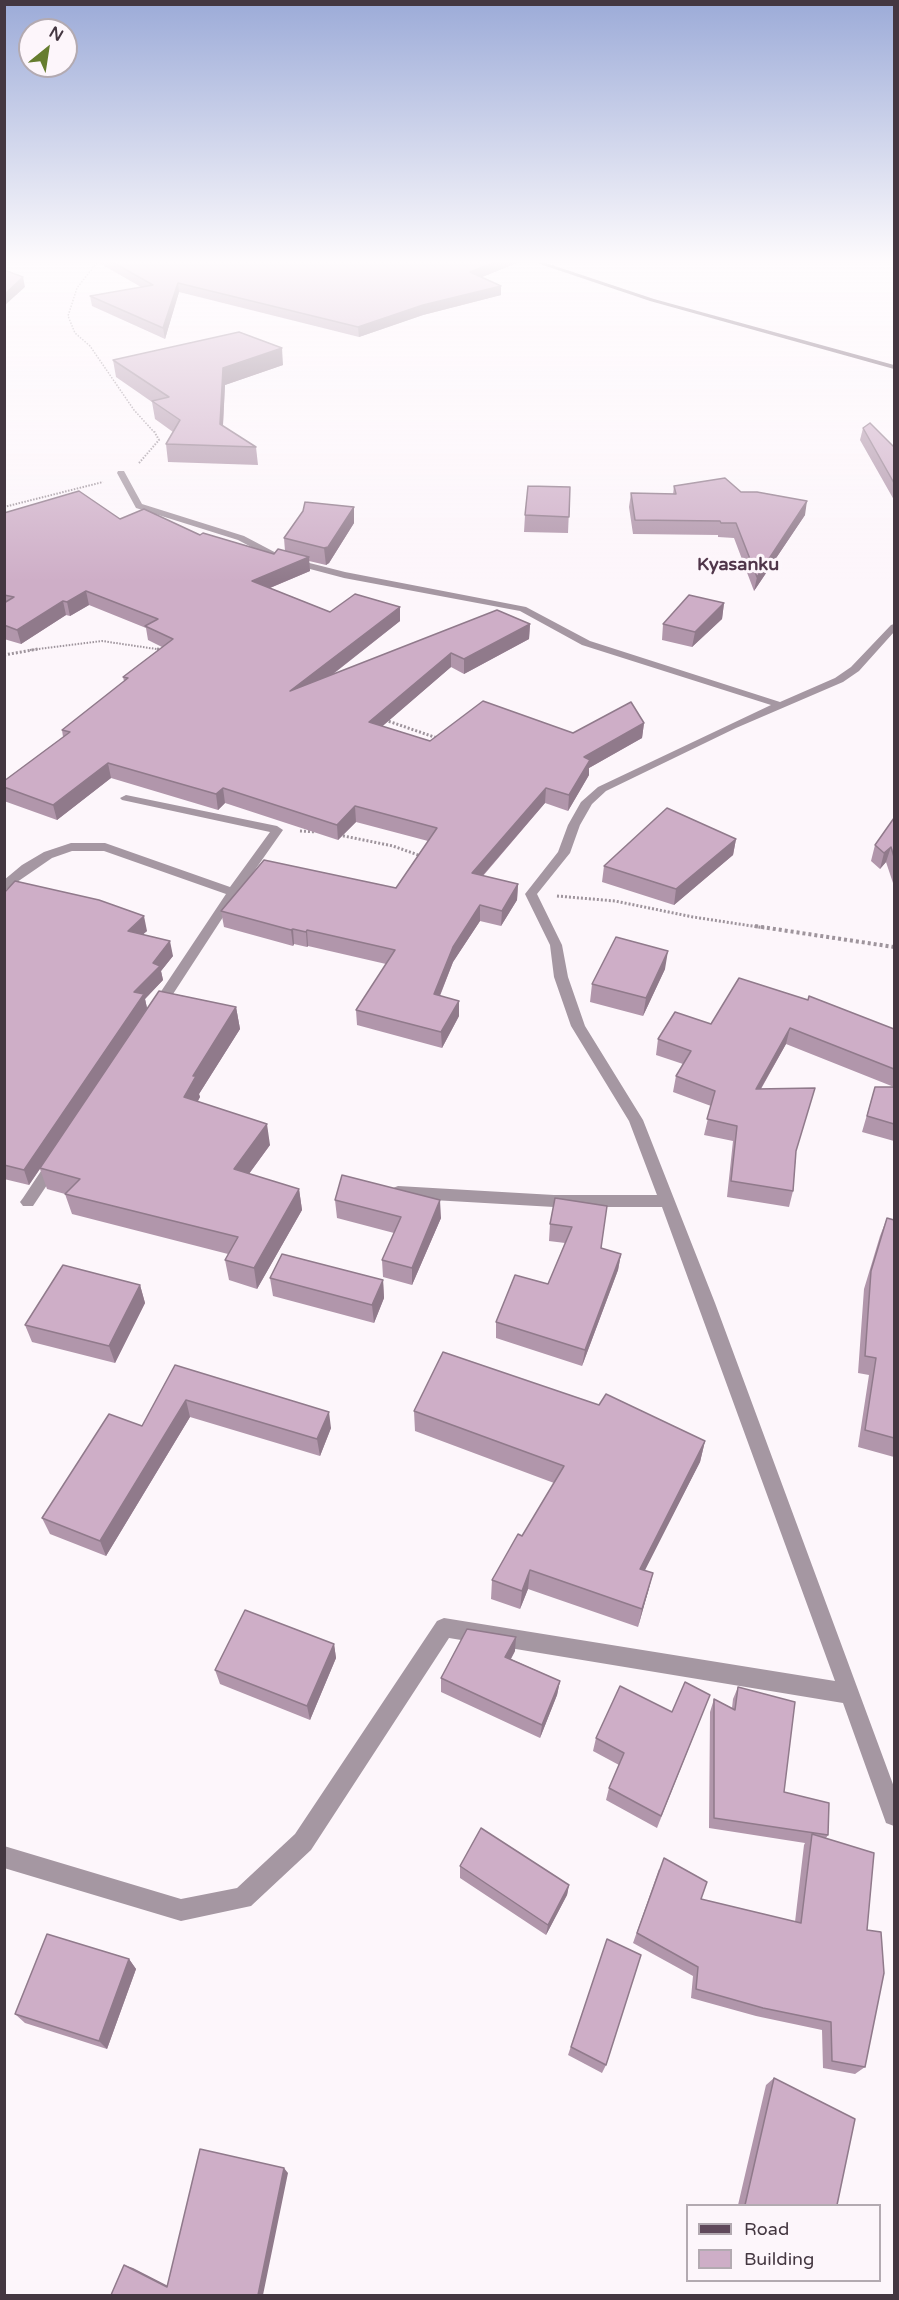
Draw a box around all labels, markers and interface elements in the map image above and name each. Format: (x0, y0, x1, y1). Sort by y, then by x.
north arrow (18, 18, 78, 78)
text: N (45, 22, 67, 46)
district label: Kyasanku (697, 554, 779, 576)
legend (686, 2204, 881, 2282)
text: Road (744, 2218, 789, 2240)
text: Building (744, 2248, 814, 2270)

